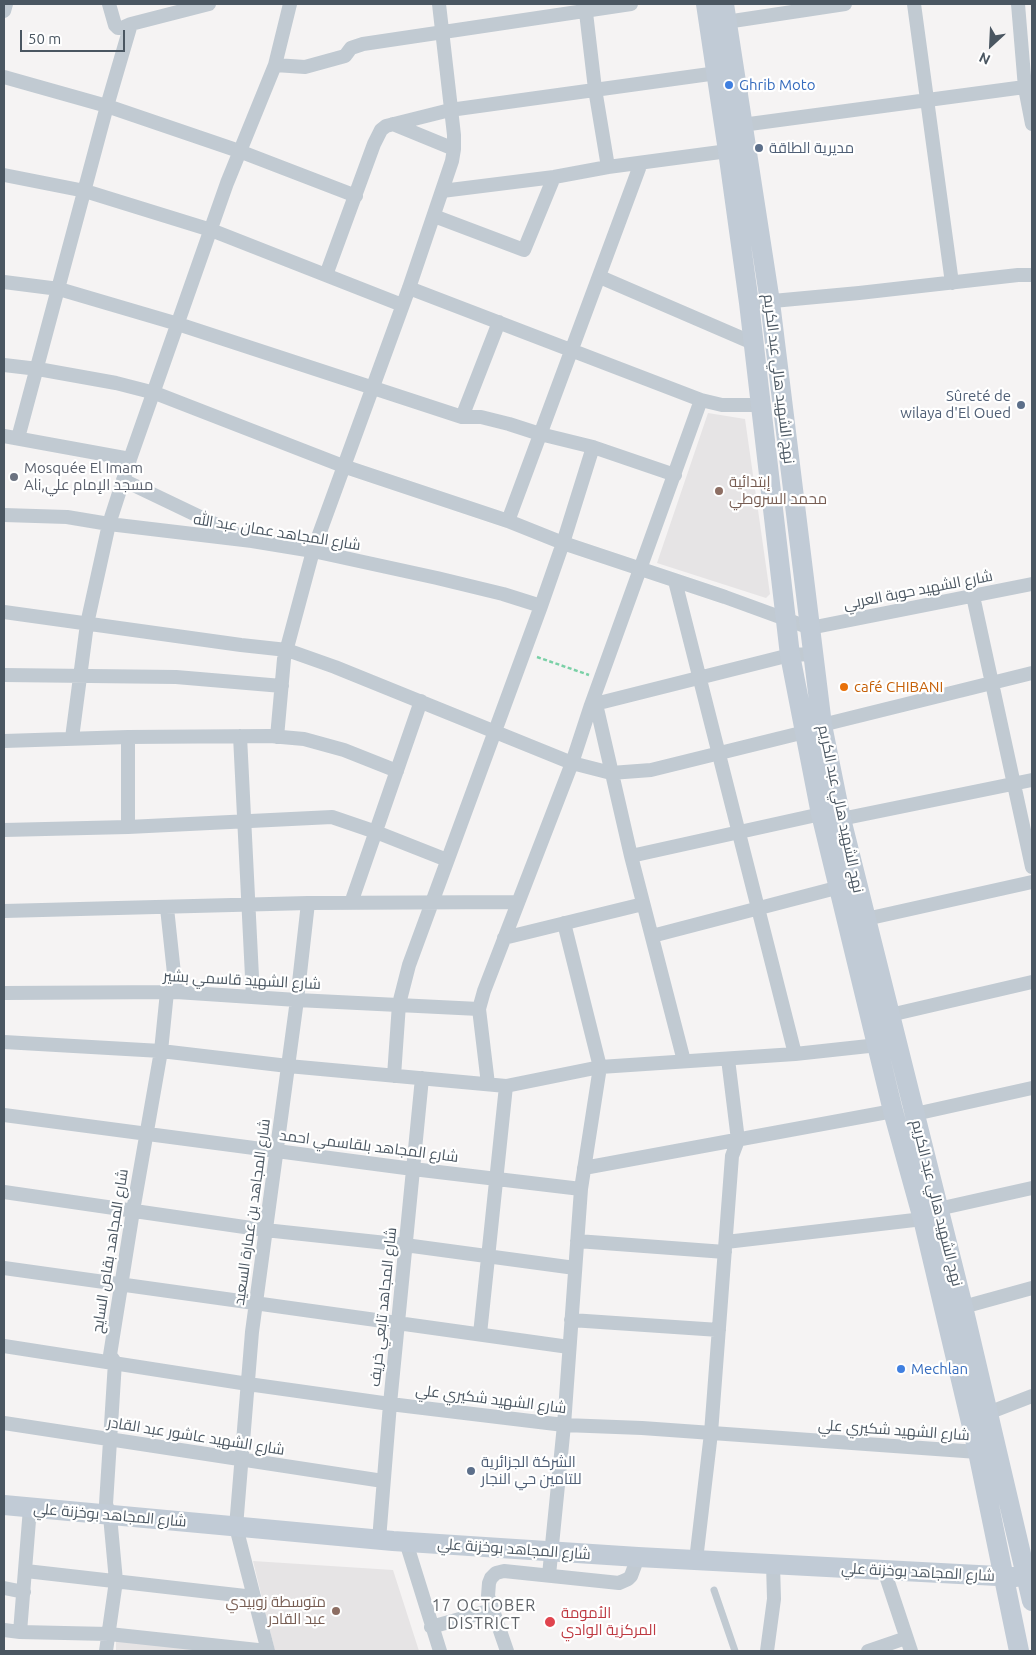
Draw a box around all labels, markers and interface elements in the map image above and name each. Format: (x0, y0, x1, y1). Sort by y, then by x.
scale bar (22, 20, 128, 52)
north arrow (966, 20, 1016, 70)
text: 50 m (28, 30, 61, 47)
text: N (977, 49, 993, 68)
place label: Ghrib Moto (739, 76, 815, 94)
marker: Ghrib Moto (723, 79, 735, 91)
place label: مديرية الطاقة (769, 139, 854, 157)
marker: مديرية الطاقة (753, 142, 765, 154)
street label: نهج الشهيد هالي عبد الكريم (760, 293, 798, 465)
place label: Sûreté de wilaya d'El Oued (900, 387, 1011, 422)
marker: Sûreté de wilaya d'El Oued (1015, 399, 1027, 411)
place label: Mosquée El Imam Ali,مسجد الإمام علي (24, 459, 153, 494)
marker: Mosquée El Imam Ali,مسجد الإمام علي (8, 471, 20, 483)
place label: إبتدائية محمد السروطي (729, 473, 827, 508)
marker: إبتدائية محمد السروطي (713, 485, 725, 497)
street label: شارع المجاهد عمان عبد الله (192, 510, 362, 554)
street label: شارع الشهيد حوبة العربي (842, 567, 994, 613)
place label: café CHIBANI (854, 678, 943, 696)
marker: café CHIBANI (838, 681, 850, 693)
street label: نهج الشهيد هالي عبد الكريم (814, 723, 868, 895)
street label: شارع الشهيد قاسمي بشير (163, 967, 321, 993)
street label: شارع المجاهد بن عمارة السعيد (230, 1118, 274, 1306)
street label: نهج الشهيد هالي عبد الكريم (908, 1118, 966, 1288)
street label: شارع المجاهد بلقاسمي احمد (279, 1126, 459, 1166)
street label: شارع المجاهد بقاص السايح (88, 1168, 132, 1334)
street label: شارع المجاهد تابعي خريف (366, 1226, 400, 1388)
place label: Mechlan (911, 1360, 968, 1378)
marker: Mechlan (895, 1363, 907, 1375)
street label: شارع الشهيد شكيري علي (414, 1381, 568, 1417)
street label: شارع الشهيد عاشور عبد القادر (106, 1413, 286, 1459)
street label: شارع الشهيد شكيري علي (818, 1416, 970, 1444)
place label: الشركة الجزائرية للتامين حي النجار (481, 1453, 582, 1488)
marker: الشركة الجزائرية للتامين حي النجار (465, 1465, 477, 1477)
street label: شارع المجاهد بوخزنة علي (33, 1499, 187, 1531)
street label: شارع المجاهد بوخزنة علي (437, 1535, 591, 1563)
street label: شارع المجاهد بوخزنة علي (841, 1559, 995, 1585)
place label: متوسطة زوبيدي عبد القادر (226, 1593, 326, 1628)
district label: 17 OCTOBER DISTRICT (431, 1596, 537, 1634)
place label: الأمومة المركزية الوادي (561, 1604, 657, 1639)
marker: متوسطة زوبيدي عبد القادر (330, 1605, 342, 1617)
marker: الأمومة المركزية الوادي (543, 1615, 557, 1629)

